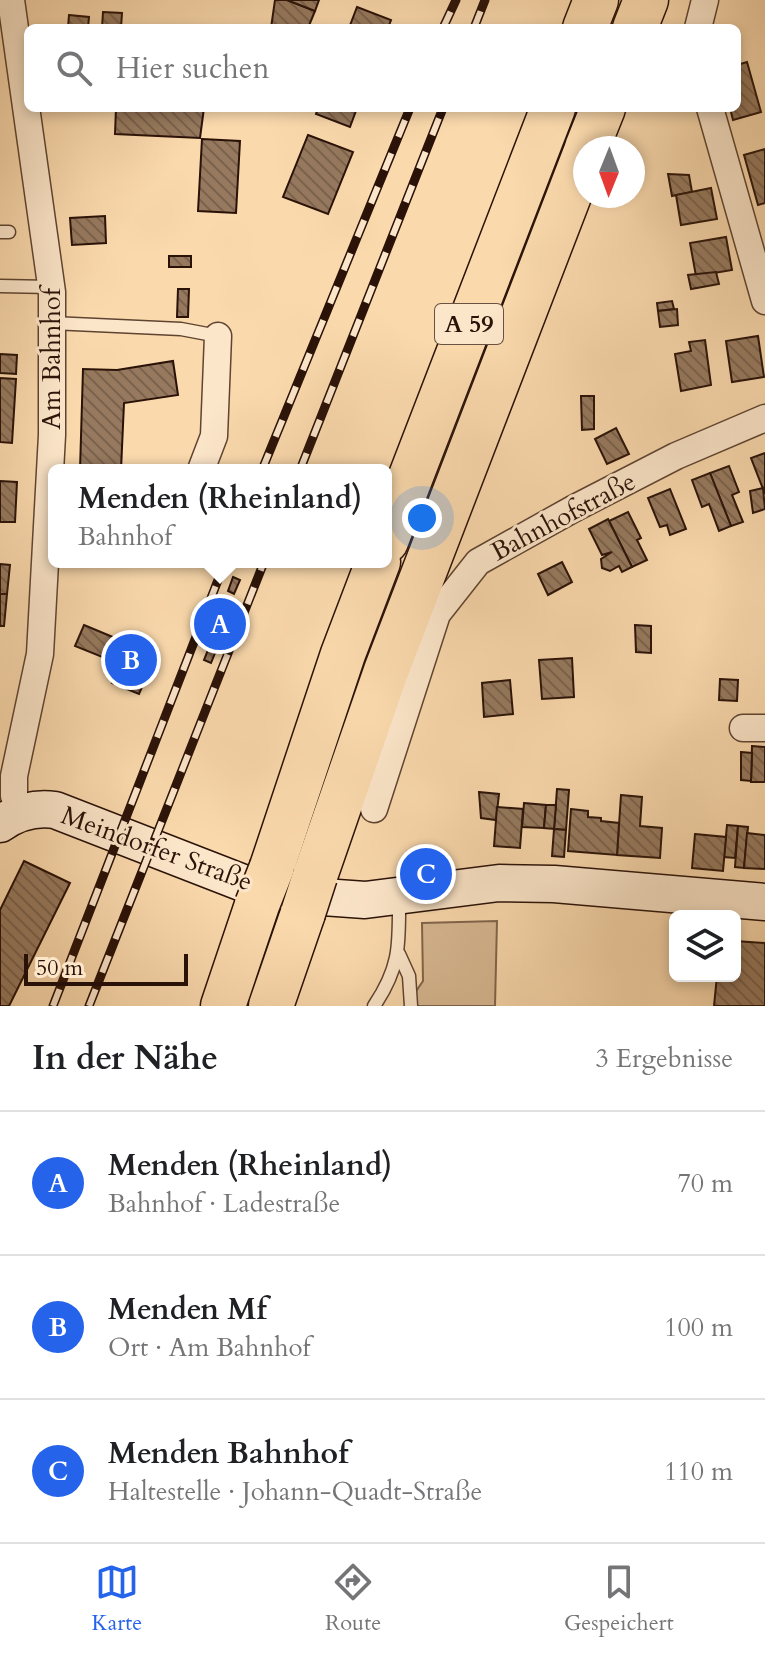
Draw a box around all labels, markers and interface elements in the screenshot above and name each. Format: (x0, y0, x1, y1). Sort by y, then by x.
search box (24, 24, 741, 112)
icon: search (52, 46, 96, 90)
text: Hier suchen (116, 48, 269, 89)
north arrow (573, 136, 645, 208)
street label: Am Bahnhof (34, 284, 69, 430)
road number: A 59 (435, 304, 503, 344)
popup (48, 464, 392, 568)
street label: Bahnhofstraße (485, 464, 642, 569)
text: Menden (Rheinland) (78, 478, 362, 519)
your location (402, 498, 442, 538)
text: Bahnhof (78, 519, 172, 554)
pin: A (194, 594, 246, 654)
pin: B (105, 630, 157, 690)
street label: Meindorfer Straße (56, 798, 257, 899)
pin: C (400, 844, 452, 904)
map controls (669, 910, 741, 982)
button: layers (669, 910, 741, 982)
scale bar (24, 950, 188, 986)
text: 50 m (36, 953, 83, 983)
text: In der Nähe (32, 1035, 218, 1081)
text: 3 Ergebnisse (596, 1041, 733, 1076)
text: Menden (Rheinland) (108, 1145, 392, 1186)
text: A (48, 1166, 68, 1201)
text: 70 m (677, 1166, 733, 1201)
text: Bahnhof · Ladestraße (108, 1186, 340, 1221)
text: Menden Mf (108, 1289, 267, 1330)
text: B (49, 1310, 67, 1345)
text: 100 m (664, 1310, 733, 1345)
text: Ort · Am Bahnhof (108, 1330, 310, 1365)
text: Menden Bahnhof (108, 1433, 348, 1474)
text: C (48, 1454, 68, 1489)
text: 110 m (664, 1454, 733, 1489)
text: Haltestelle · Johann-Quadt-Straße (108, 1474, 482, 1509)
tab: Karte (91, 1560, 142, 1638)
tab: Route (325, 1560, 381, 1638)
tab: Gespeichert (564, 1560, 674, 1638)

